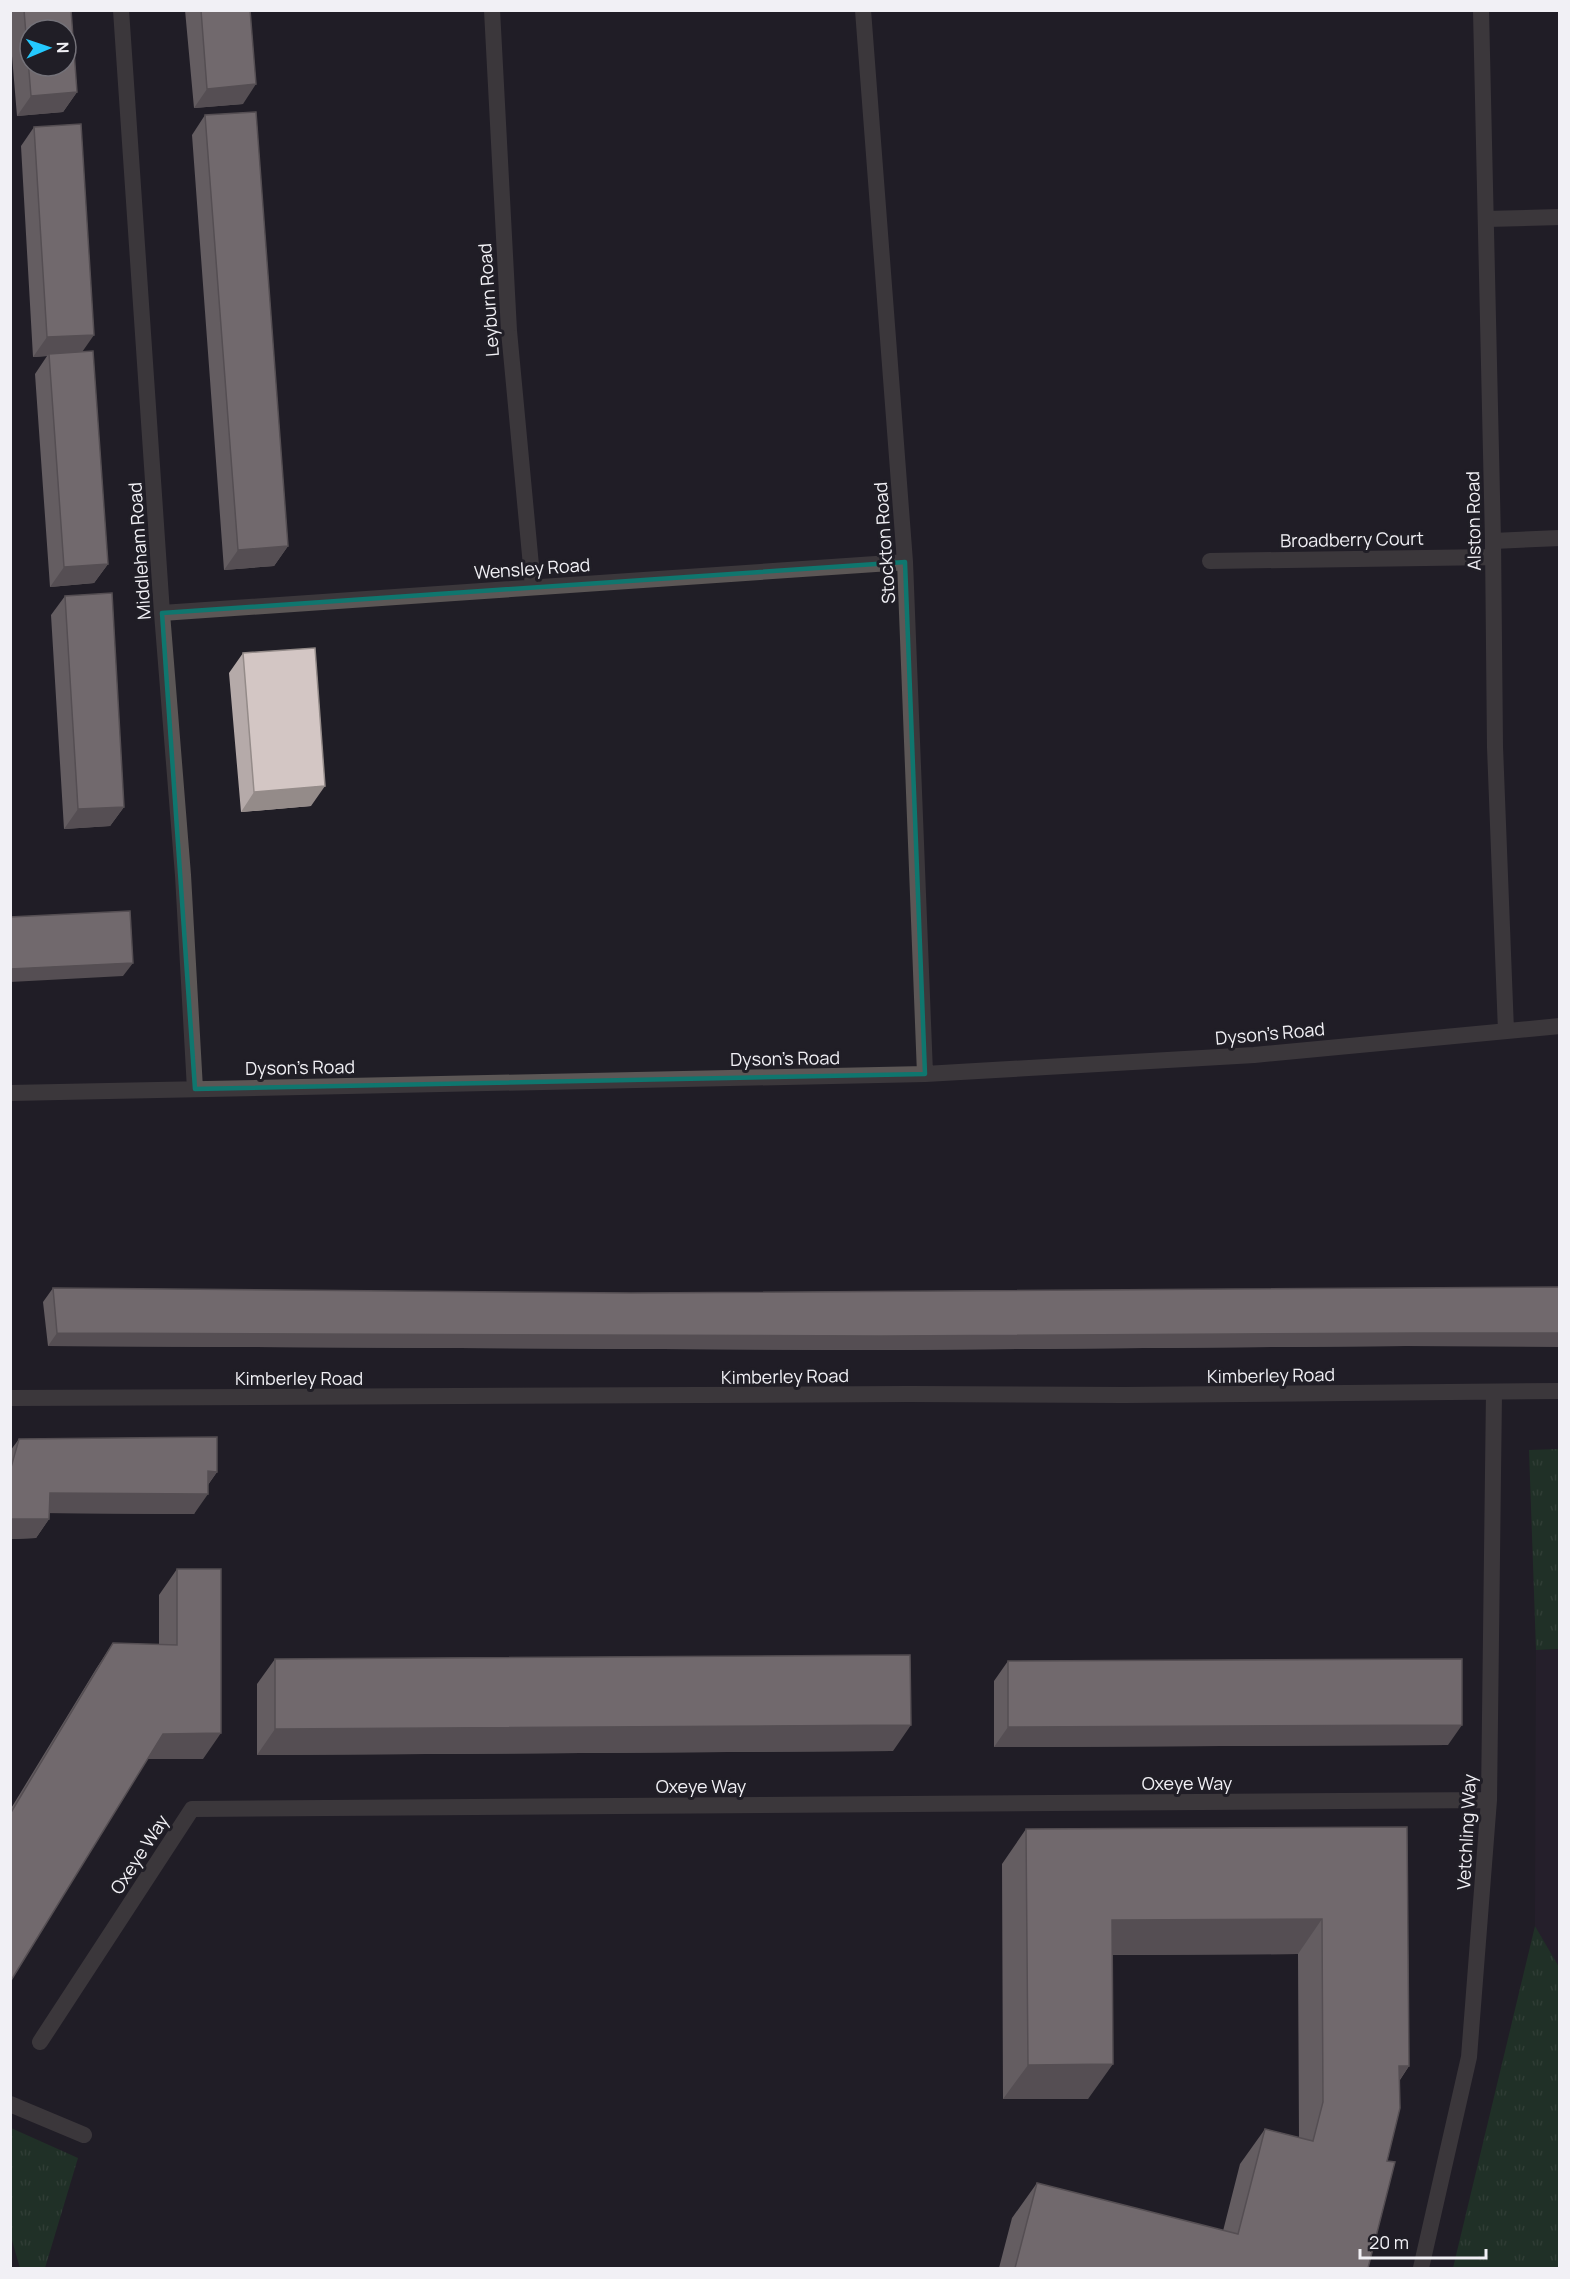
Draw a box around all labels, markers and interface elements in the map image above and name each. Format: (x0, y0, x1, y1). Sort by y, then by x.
north arrow (18, 18, 78, 78)
text: N (52, 41, 74, 54)
street label: Leyburn Road (472, 242, 504, 358)
street label: Alston Road (1460, 471, 1486, 571)
street label: Stockton Road (868, 481, 900, 605)
street label: Middleham Road (122, 482, 156, 620)
street label: Broadberry Court (1280, 526, 1424, 552)
street label: Wensley Road (473, 552, 591, 584)
street label: Dyson's Road (1214, 1016, 1326, 1050)
street label: Dyson's Road (730, 1045, 840, 1071)
street label: Dyson's Road (245, 1054, 355, 1080)
street label: Kimberley Road (1207, 1362, 1335, 1388)
street label: Kimberley Road (721, 1363, 849, 1389)
street label: Kimberley Road (235, 1366, 363, 1390)
street label: Oxeye Way (1142, 1771, 1233, 1795)
street label: Vetchling Way (1451, 1773, 1481, 1891)
street label: Oxeye Way (656, 1774, 747, 1798)
street label: Oxeye Way (104, 1809, 174, 1898)
scale bar (1360, 2222, 1486, 2260)
text: 20 m (1369, 2230, 1409, 2254)

